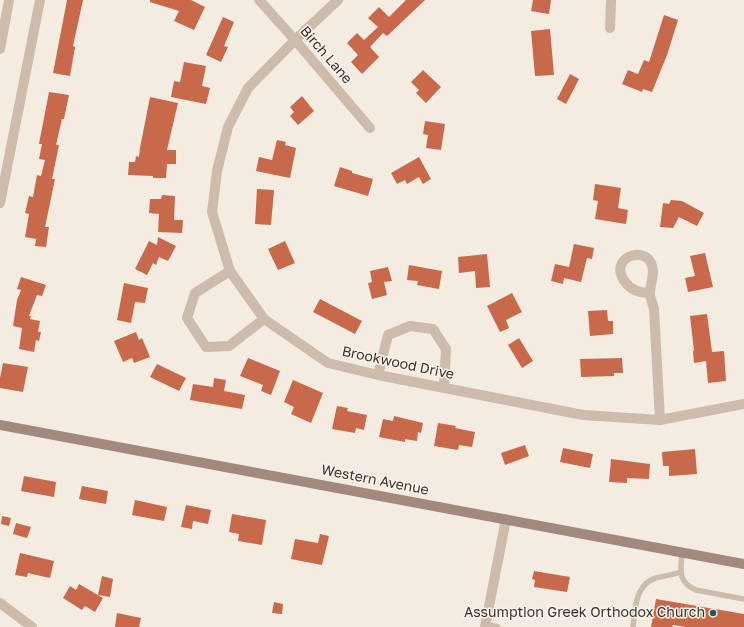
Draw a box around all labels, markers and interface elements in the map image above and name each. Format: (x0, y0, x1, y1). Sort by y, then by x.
street label: Birch Lane (296, 23, 356, 87)
street label: Brookwood Drive (340, 343, 456, 383)
street label: Western Avenue (320, 461, 430, 499)
place label: Assumption Greek Orthodox Church (464, 605, 705, 621)
marker: Assumption Greek Orthodox Church (708, 608, 718, 618)

